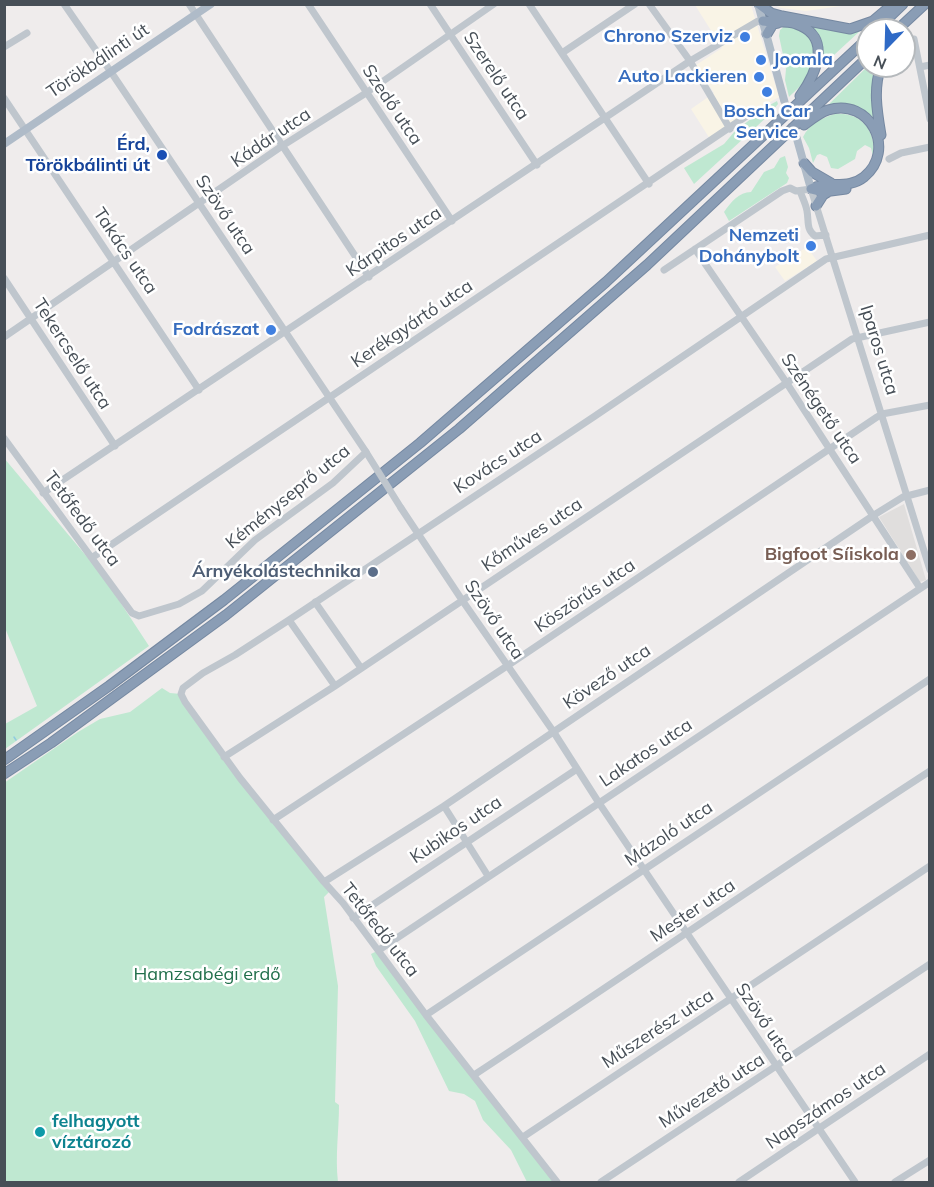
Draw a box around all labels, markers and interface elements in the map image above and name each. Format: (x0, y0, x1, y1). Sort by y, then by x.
north arrow (856, 18, 916, 78)
street label: Törökbálinti út (43, 19, 153, 103)
place label: Chrono Szerviz (603, 26, 733, 48)
street label: Szerelő utca (459, 28, 533, 124)
marker: Chrono Szerviz (738, 30, 752, 44)
place label: Joomla (773, 49, 833, 71)
text: N (870, 51, 889, 74)
marker: Joomla (754, 53, 768, 67)
street label: Szedő utca (357, 61, 427, 149)
place label: Auto Lackieren (618, 66, 747, 88)
marker: Auto Lackieren (752, 70, 766, 84)
marker: Bosch Car Service (760, 85, 774, 99)
place label: Bosch Car Service (723, 101, 811, 144)
street label: Kádár utca (227, 104, 315, 172)
place label: Érd, Törökbálinti út (26, 134, 150, 176)
marker: Érd, Törökbálinti út (155, 148, 169, 162)
street label: Szövő utca (191, 171, 259, 259)
street label: Kárpitos utca (342, 202, 446, 282)
street label: Takács utca (88, 204, 162, 298)
place label: Nemzeti Dohánybolt (699, 225, 799, 268)
marker: Nemzeti Dohánybolt (804, 239, 818, 253)
street label: Kerékgyártó utca (347, 275, 477, 373)
street label: Tekercselő utca (28, 295, 116, 413)
street label: Iparos utca (855, 302, 903, 398)
place label: Fodrászat (173, 319, 259, 341)
marker: Fodrászat (264, 323, 278, 337)
street label: Szénégető utca (776, 350, 866, 468)
street label: Kovács utca (450, 426, 546, 498)
street label: Kéményseprő utca (222, 440, 354, 554)
street label: Tetőfedő utca (39, 467, 125, 571)
street label: Kőműves utca (478, 493, 586, 577)
place label: Bigfoot Síiskola (765, 544, 899, 566)
marker: Bigfoot Síiskola (904, 548, 918, 562)
street label: Köszörűs utca (531, 554, 639, 638)
place label: Árnyékolástechnika (192, 561, 361, 583)
marker: Árnyékolástechnika (366, 565, 380, 579)
street label: Szövő utca (460, 576, 528, 664)
street label: Kövező utca (559, 640, 655, 714)
street label: Lakatos utca (596, 714, 696, 792)
street label: Kubikos utca (406, 791, 506, 869)
street label: Mázoló utca (621, 797, 717, 871)
street label: Mester utca (647, 875, 739, 947)
street label: Tetőfedő utca (337, 879, 423, 981)
park label: Hamzsabégi erdő (133, 964, 281, 986)
street label: Szövő utca (731, 979, 799, 1067)
street label: Műszerész utca (598, 985, 718, 1073)
street label: Művezető utca (655, 1049, 769, 1133)
street label: Napszámos utca (762, 1058, 890, 1154)
place label: felhagyott víztározó (52, 1111, 139, 1154)
marker: felhagyott víztározó (33, 1125, 47, 1139)

